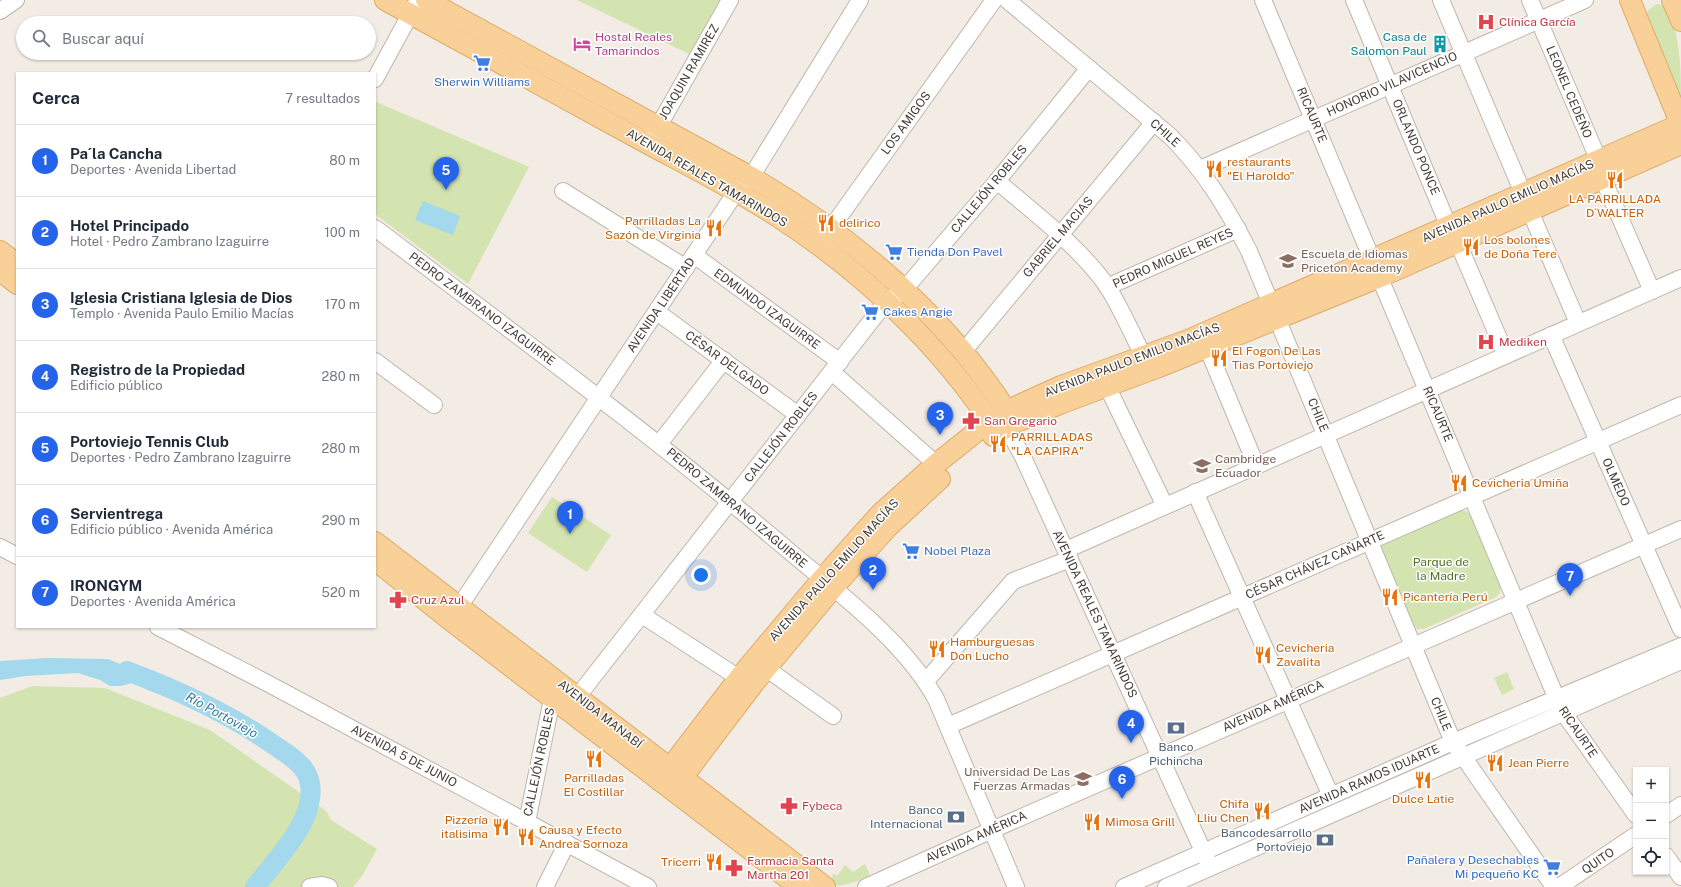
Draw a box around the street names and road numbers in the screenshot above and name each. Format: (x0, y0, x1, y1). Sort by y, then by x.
street label: JOAQUIN RAMIREZ (656, 22, 722, 122)
street label: LEONEL CEDEÑO (1543, 44, 1595, 141)
street label: HONORIO VILAVICENCIO (1325, 49, 1460, 119)
street label: RICAURTE (1294, 85, 1330, 145)
street label: LOS AMIGOS (878, 89, 934, 157)
street label: ORLANDO PONCE (1389, 97, 1443, 197)
street label: CHILE (1147, 116, 1183, 150)
street label: AVENIDA REALES TAMARINDOS (624, 126, 790, 230)
street label: CALLEJÓN ROBLES (948, 142, 1030, 236)
street label: AVENIDA PAULO EMILIO MACÍAS (1420, 157, 1596, 245)
street label: GABRIEL MACIAS (1020, 194, 1096, 280)
street label: PEDRO MIGUEL REYES (1111, 225, 1235, 291)
street label: PEDRO ZAMBRANO IZAGUIRRE (406, 250, 558, 368)
street label: AVENIDA LIBERTAD (624, 255, 698, 355)
street label: EDMUNDO IZAGUIRRE (711, 266, 823, 352)
street label: AVENIDA PAULO EMILIO MACÍAS (1042, 320, 1222, 400)
street label: CÉSAR DELGADO (682, 328, 772, 398)
street label: RICAURTE (1420, 384, 1456, 444)
street label: CALLEJÓN ROBLES (741, 389, 821, 485)
street label: CHILE (1305, 396, 1331, 434)
street label: PEDRO ZAMBRANO IZAGUIRRE (664, 445, 810, 571)
street label: OLMEDO (1599, 456, 1633, 508)
street label: AVENIDA PAULO EMILIO MACÍAS (766, 496, 902, 644)
street label: AVENIDA REALES TAMARINDOS (1050, 528, 1140, 700)
street label: CÉSAR CHÁVEZ CAÑARTE (1243, 528, 1387, 602)
street label: AVENIDA MANABÍ (555, 677, 645, 752)
street label: AVENIDA AMÉRICA (1220, 677, 1326, 735)
street label: CHILE (1428, 695, 1454, 733)
street label: RICAURTE (1556, 704, 1600, 760)
street label: CALLEJÓN ROBLES (521, 706, 557, 818)
street label: AVENIDA 5 DE JUNIO (349, 722, 460, 790)
street label: AVENIDA RAMOS IDUARTE (1297, 742, 1441, 816)
street label: AVENIDA AMÉRICA (923, 808, 1029, 866)
street label: QUITO (1579, 845, 1617, 877)

